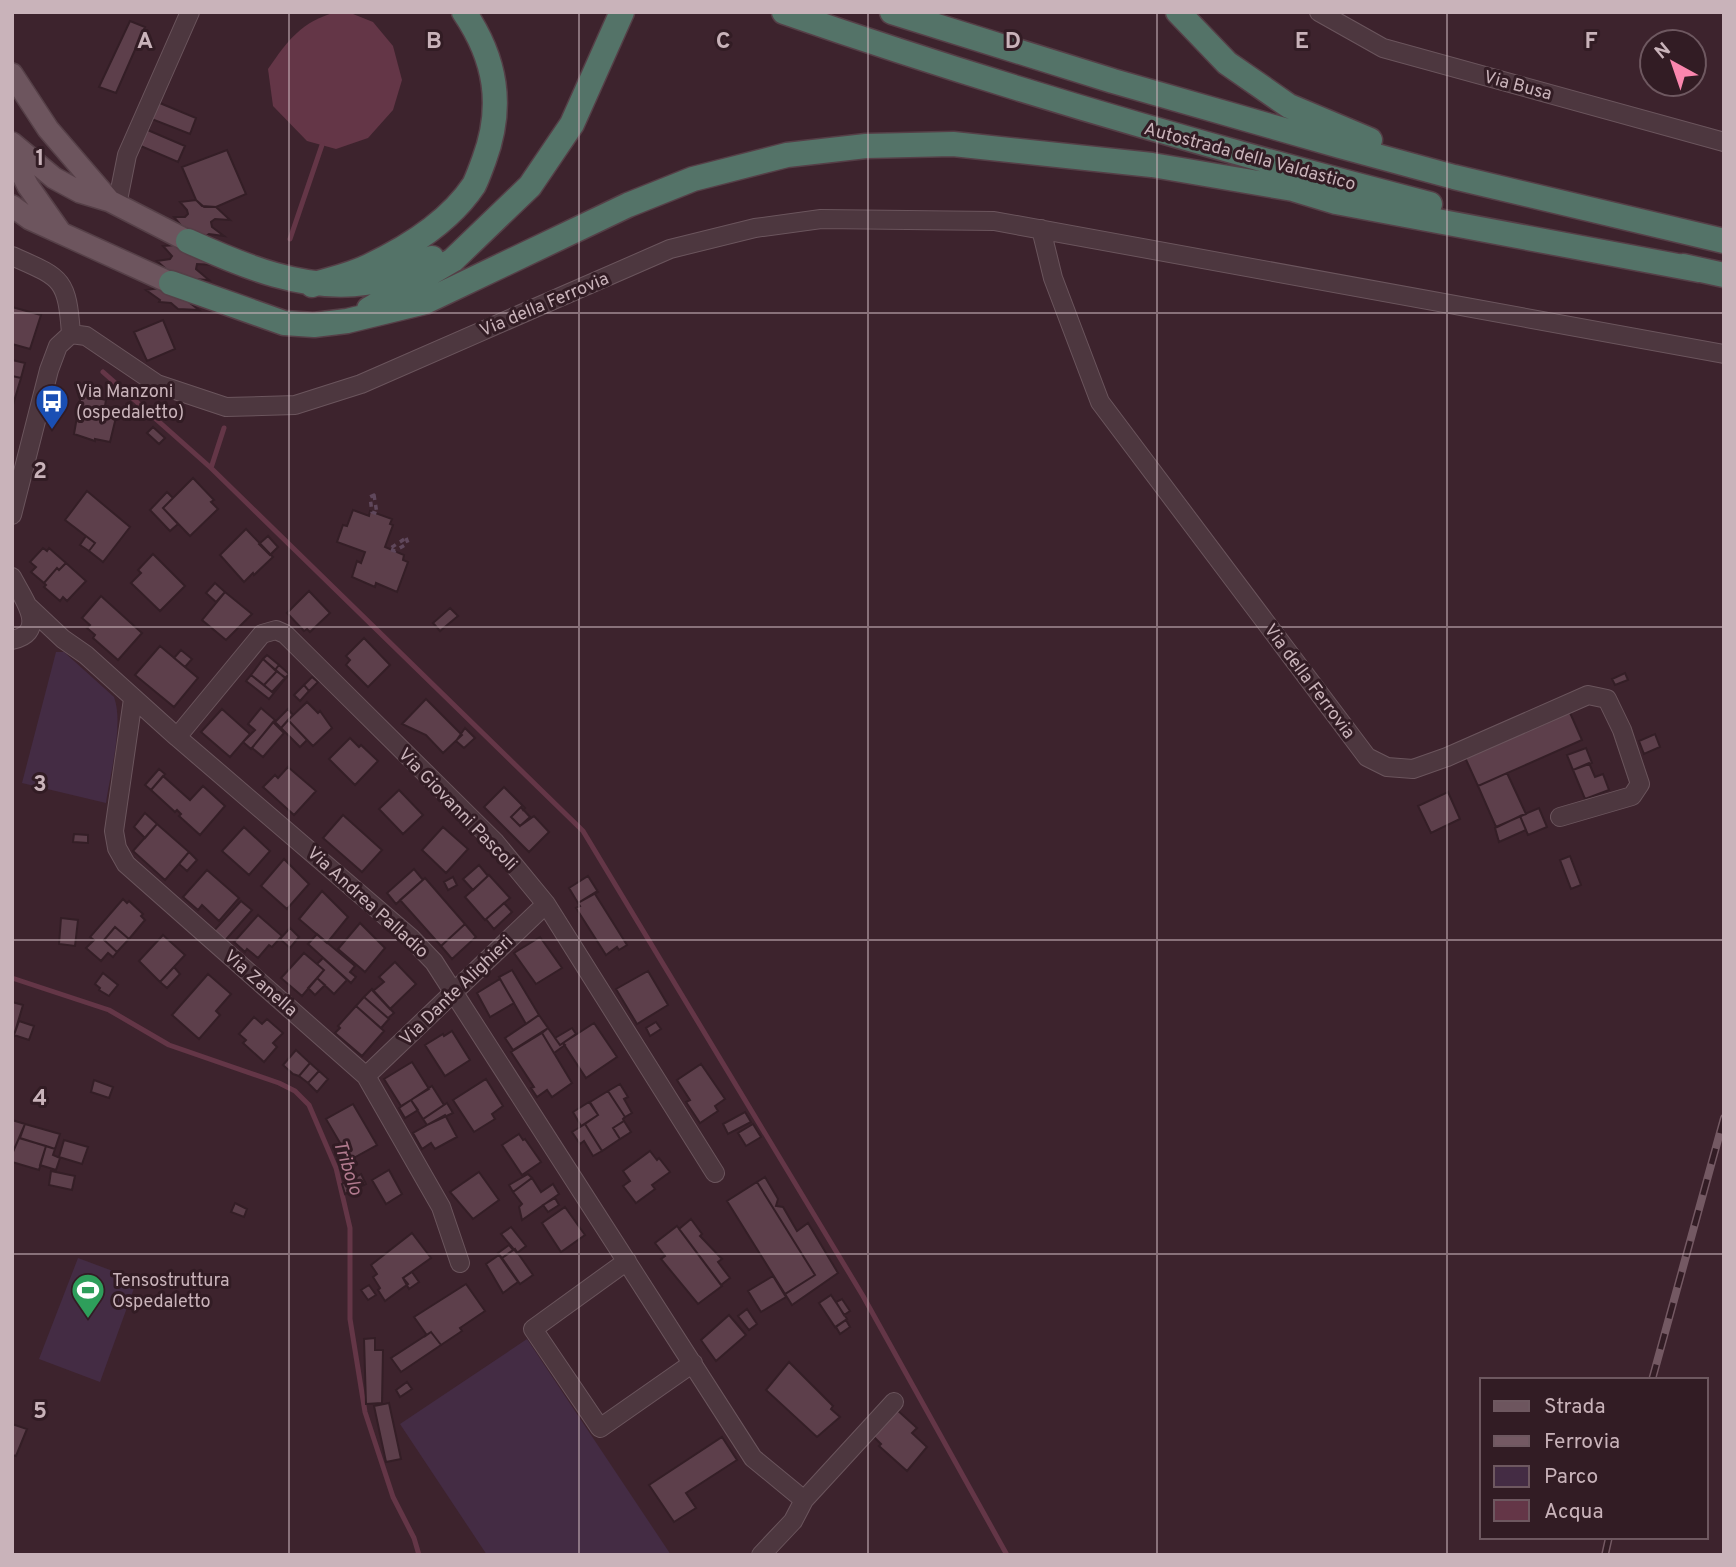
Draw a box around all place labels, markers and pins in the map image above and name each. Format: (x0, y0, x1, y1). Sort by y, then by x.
place label: Via Manzoni (ospedaletto) (76, 381, 184, 425)
bus stop icon: Via Manzoni (ospedaletto) (33, 382, 71, 431)
place label: Tensostruttura Ospedaletto (112, 1270, 230, 1314)
sports icon: Tensostruttura Ospedaletto (69, 1271, 107, 1320)

